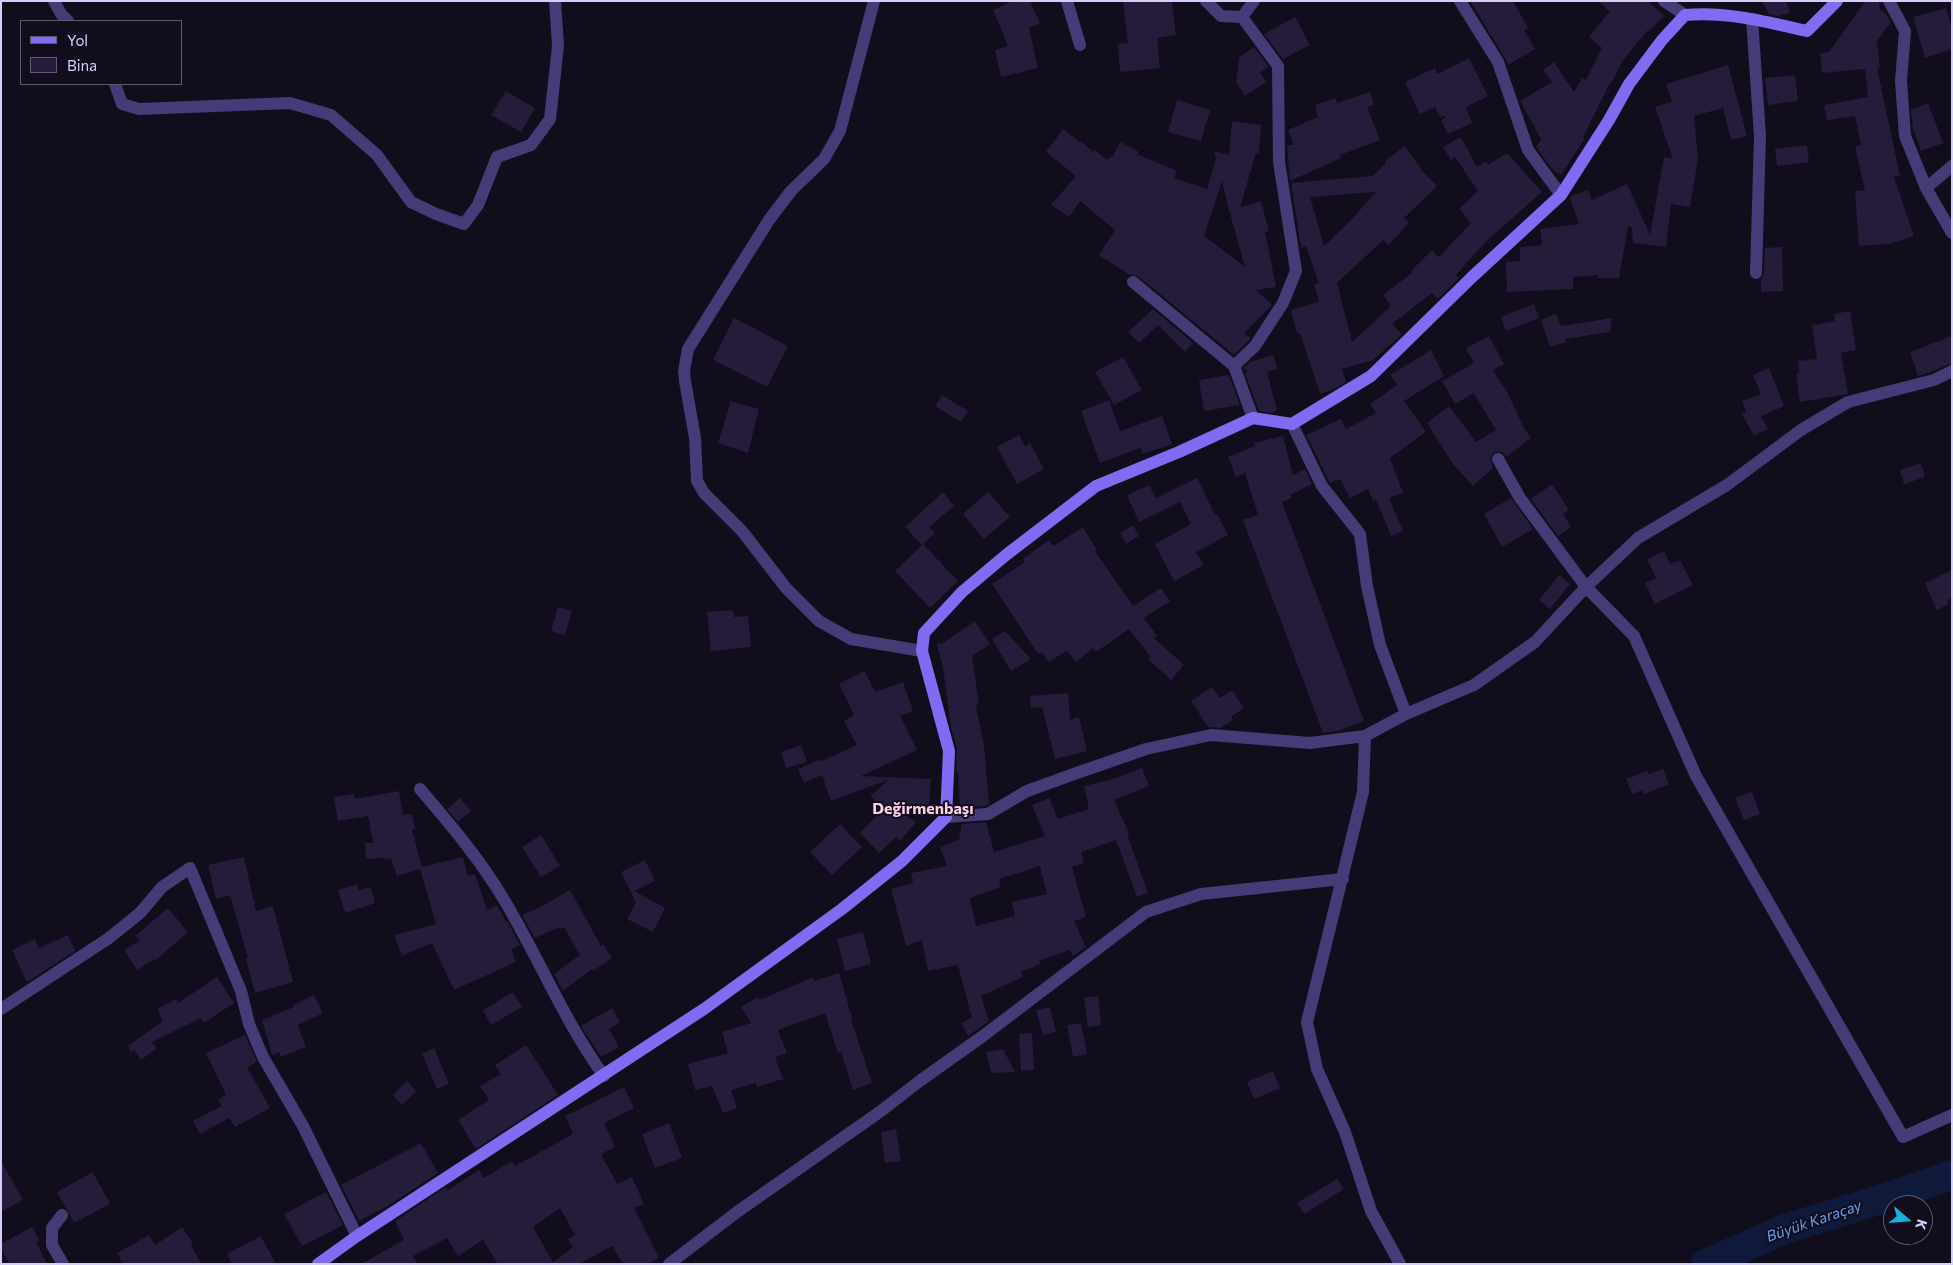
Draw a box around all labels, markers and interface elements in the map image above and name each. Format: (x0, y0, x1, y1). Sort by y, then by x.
legend (20, 20, 182, 85)
text: Yol (67, 31, 88, 49)
text: Bina (67, 56, 97, 74)
district label: Değirmenbaşı (872, 799, 974, 819)
north arrow (1883, 1195, 1933, 1245)
water label: Büyük Karaçay (1764, 1196, 1864, 1246)
text: K (1912, 1217, 1931, 1232)

